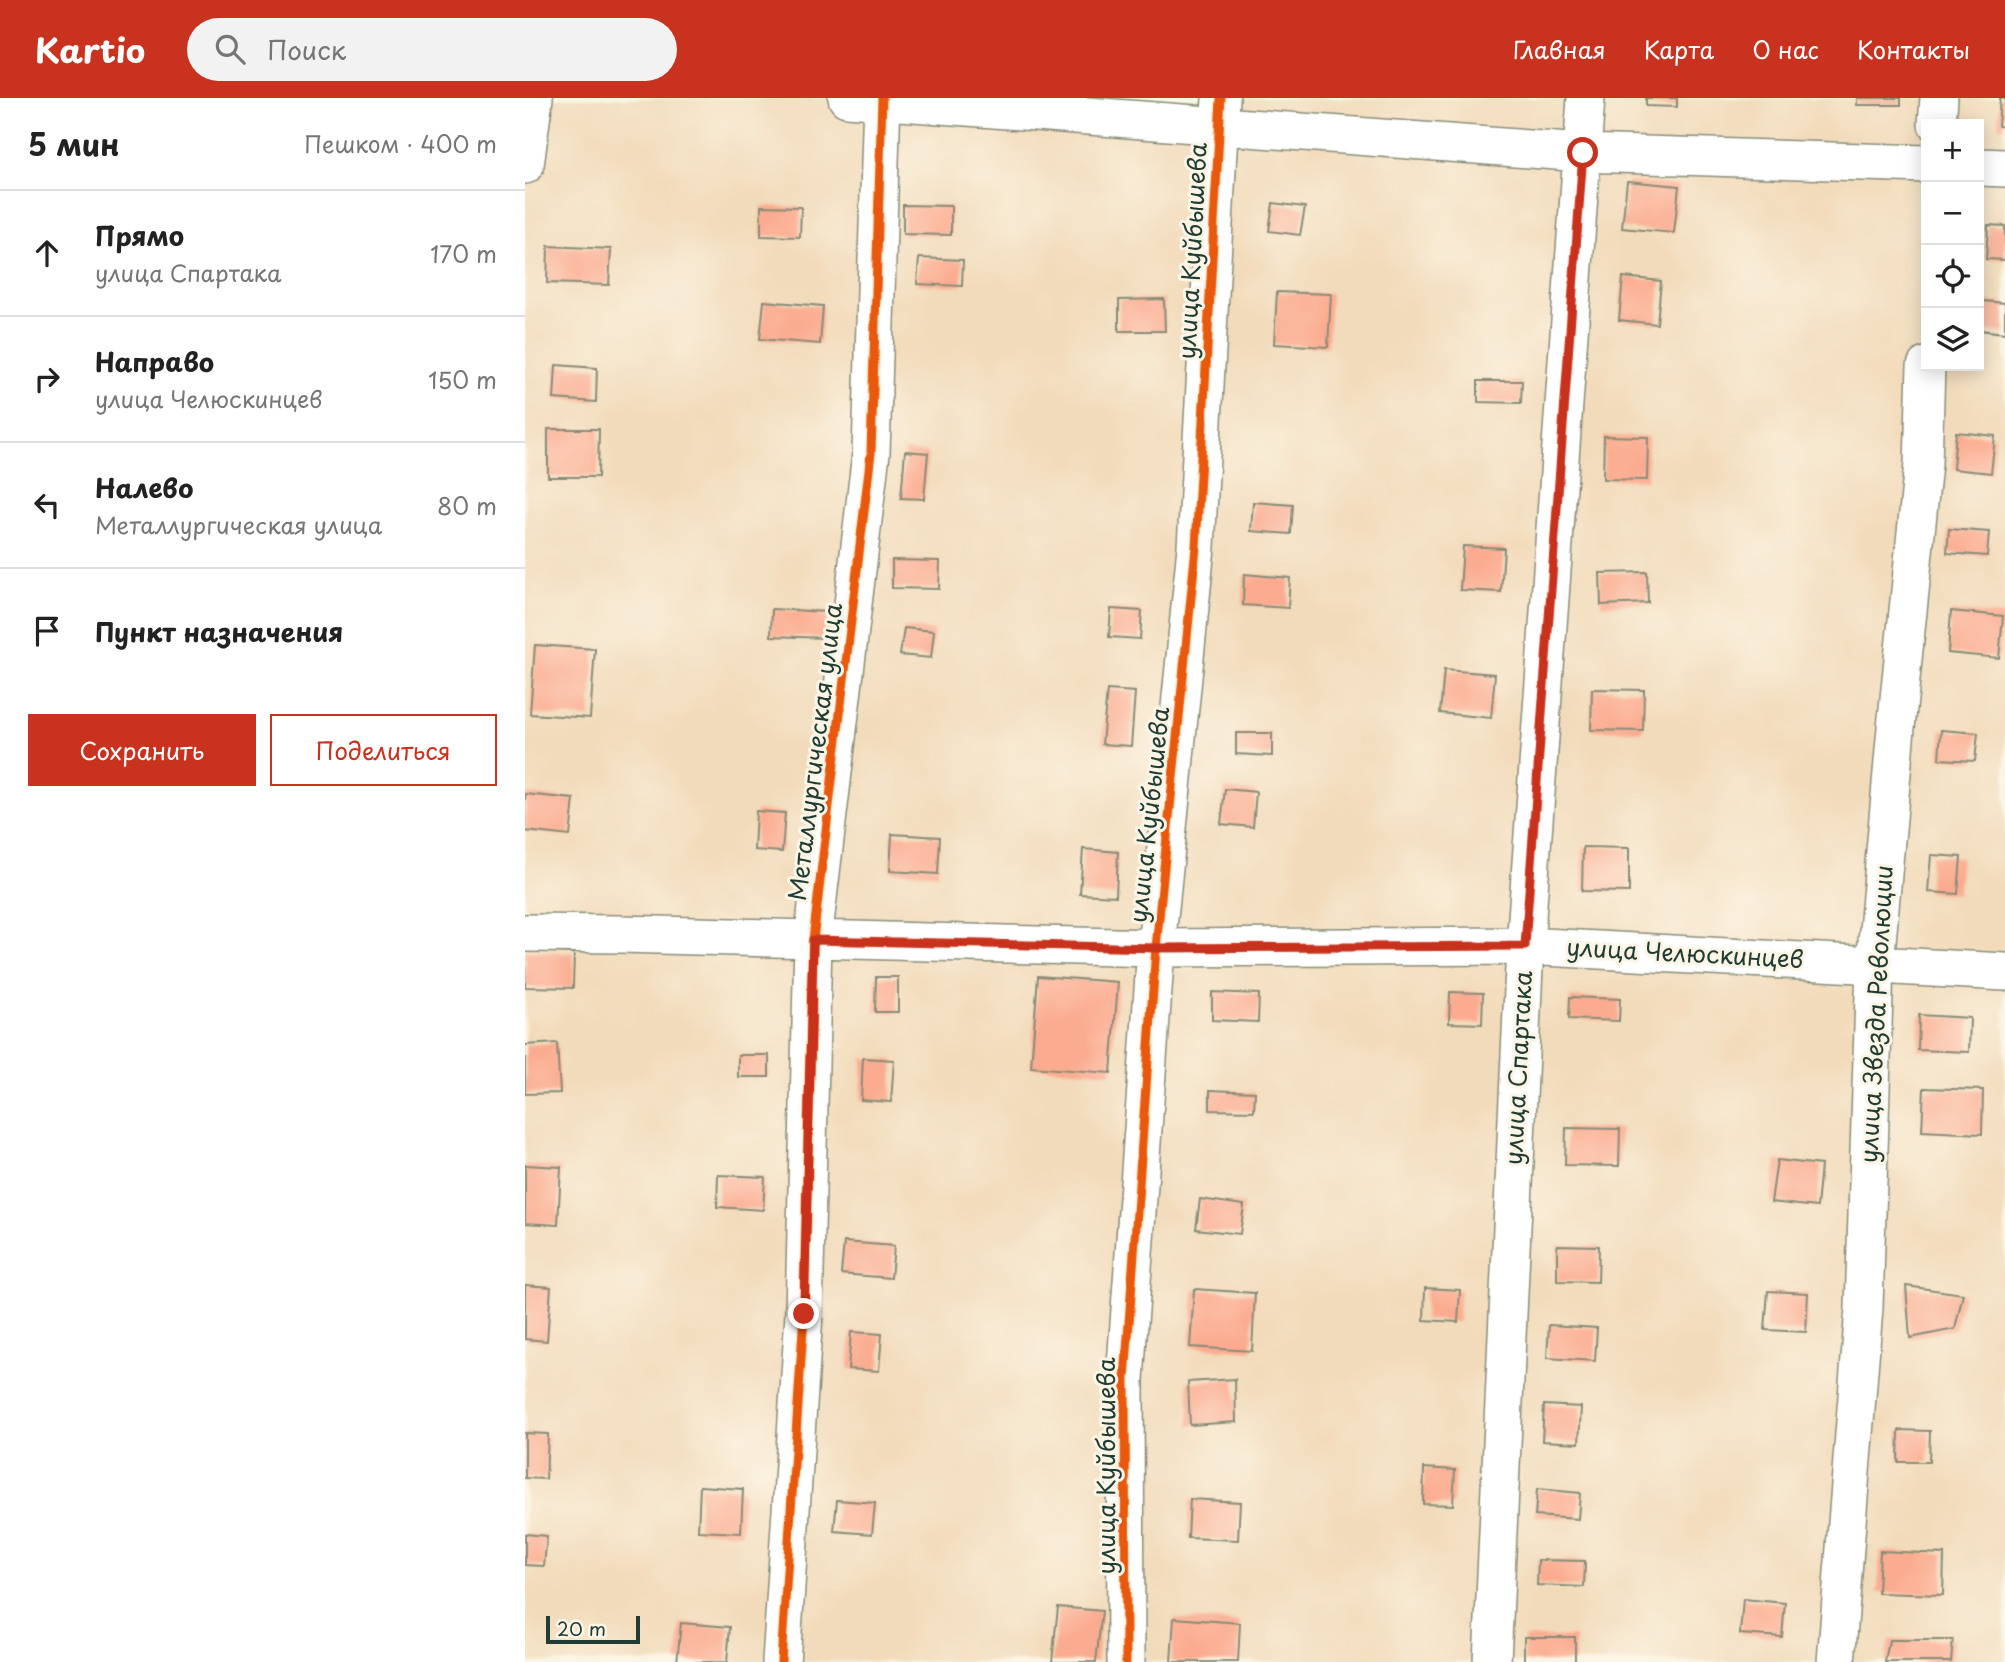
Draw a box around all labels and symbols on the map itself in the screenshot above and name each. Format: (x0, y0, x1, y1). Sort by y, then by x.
route start (1567, 137, 1598, 168)
street label: улица Куйбышева (1167, 141, 1215, 360)
street label: Металлургическая улица (778, 601, 850, 903)
street label: улица Куйбышева (1119, 705, 1177, 925)
street label: улица Звезда Революции (1849, 864, 1901, 1164)
street label: улица Челюскинцев (1566, 928, 1805, 976)
street label: улица Спартака (1494, 970, 1540, 1166)
route end (788, 1298, 819, 1329)
street label: улица Куйбышева (1087, 1357, 1123, 1575)
scale bar (546, 1613, 641, 1645)

